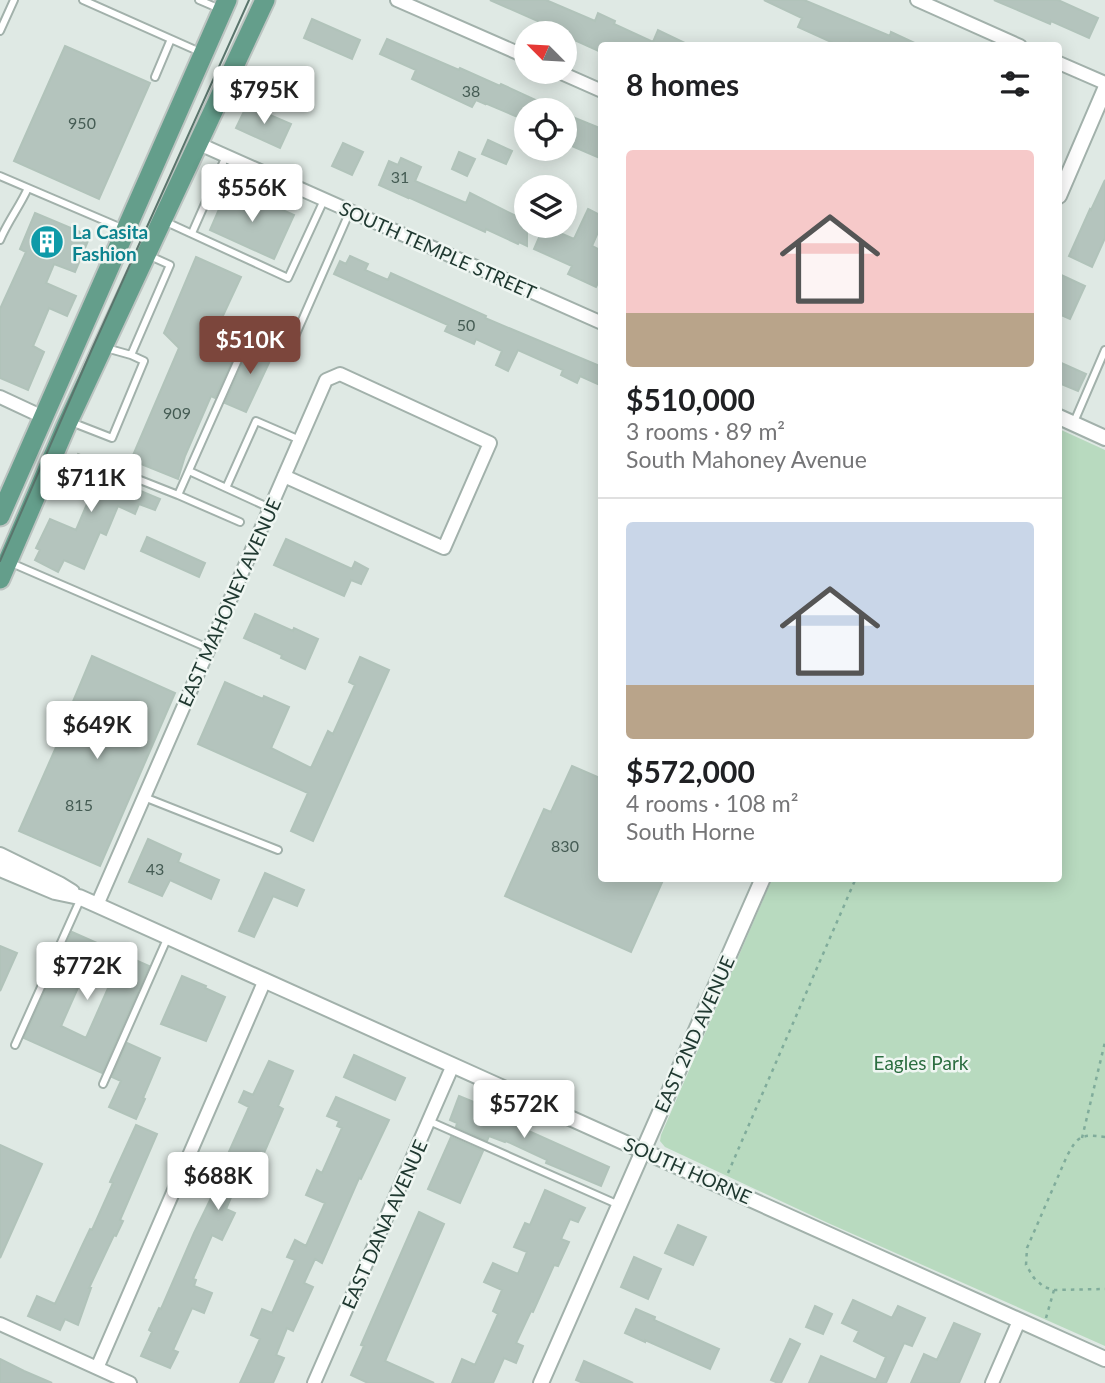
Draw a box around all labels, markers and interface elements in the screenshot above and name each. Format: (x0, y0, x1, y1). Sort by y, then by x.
north arrow (514, 21, 578, 84)
map controls (514, 21, 577, 238)
icon: filters (996, 65, 1034, 103)
pin: $795K (215, 66, 313, 126)
text: 8 homes (626, 66, 739, 102)
text: $795K (229, 75, 299, 103)
house number: 38 (462, 81, 480, 100)
button: locate (514, 98, 577, 161)
house number: 950 (68, 113, 96, 132)
pin: $556K (203, 164, 301, 224)
house number: 31 (391, 167, 409, 186)
text: $556K (217, 173, 287, 201)
button: layers (514, 175, 577, 238)
street label: SOUTH TEMPLE STREET (336, 196, 540, 304)
icon: home (767, 196, 893, 322)
place label: La Casita Fashion (72, 220, 148, 265)
building icon: La Casita Fashion (28, 223, 66, 261)
house number: 50 (457, 315, 475, 334)
pin: $510K (201, 316, 299, 376)
text: $510K (215, 325, 285, 353)
text: $510,000 (626, 381, 755, 417)
house number: 909 (163, 403, 191, 422)
text: 3 rooms · 89 m² (626, 417, 785, 445)
text: South Mahoney Avenue (626, 445, 867, 473)
pin: $711K (42, 454, 140, 514)
text: $711K (56, 463, 126, 491)
street label: EAST MAHONEY AVENUE (173, 494, 285, 710)
icon: home (767, 568, 893, 694)
pin: $649K (48, 702, 146, 761)
text: $649K (62, 710, 132, 738)
text: $572,000 (626, 753, 755, 789)
text: 4 rooms · 108 m² (626, 789, 798, 817)
house number: 815 (65, 795, 93, 814)
text: South Horne (626, 817, 755, 845)
house number: 830 (551, 836, 579, 855)
house number: 43 (146, 859, 164, 878)
pin: $772K (38, 942, 136, 1002)
text: $772K (52, 951, 122, 979)
street label: EAST 2ND AVENUE (649, 952, 739, 1116)
park label: Eagles Park (874, 1051, 969, 1074)
pin: $572K (475, 1080, 573, 1140)
text: $572K (489, 1089, 559, 1117)
street label: SOUTH HORNE (621, 1132, 755, 1208)
street label: EAST DANA AVENUE (336, 1136, 432, 1312)
pin: $688K (169, 1152, 267, 1212)
text: $688K (183, 1161, 253, 1189)

